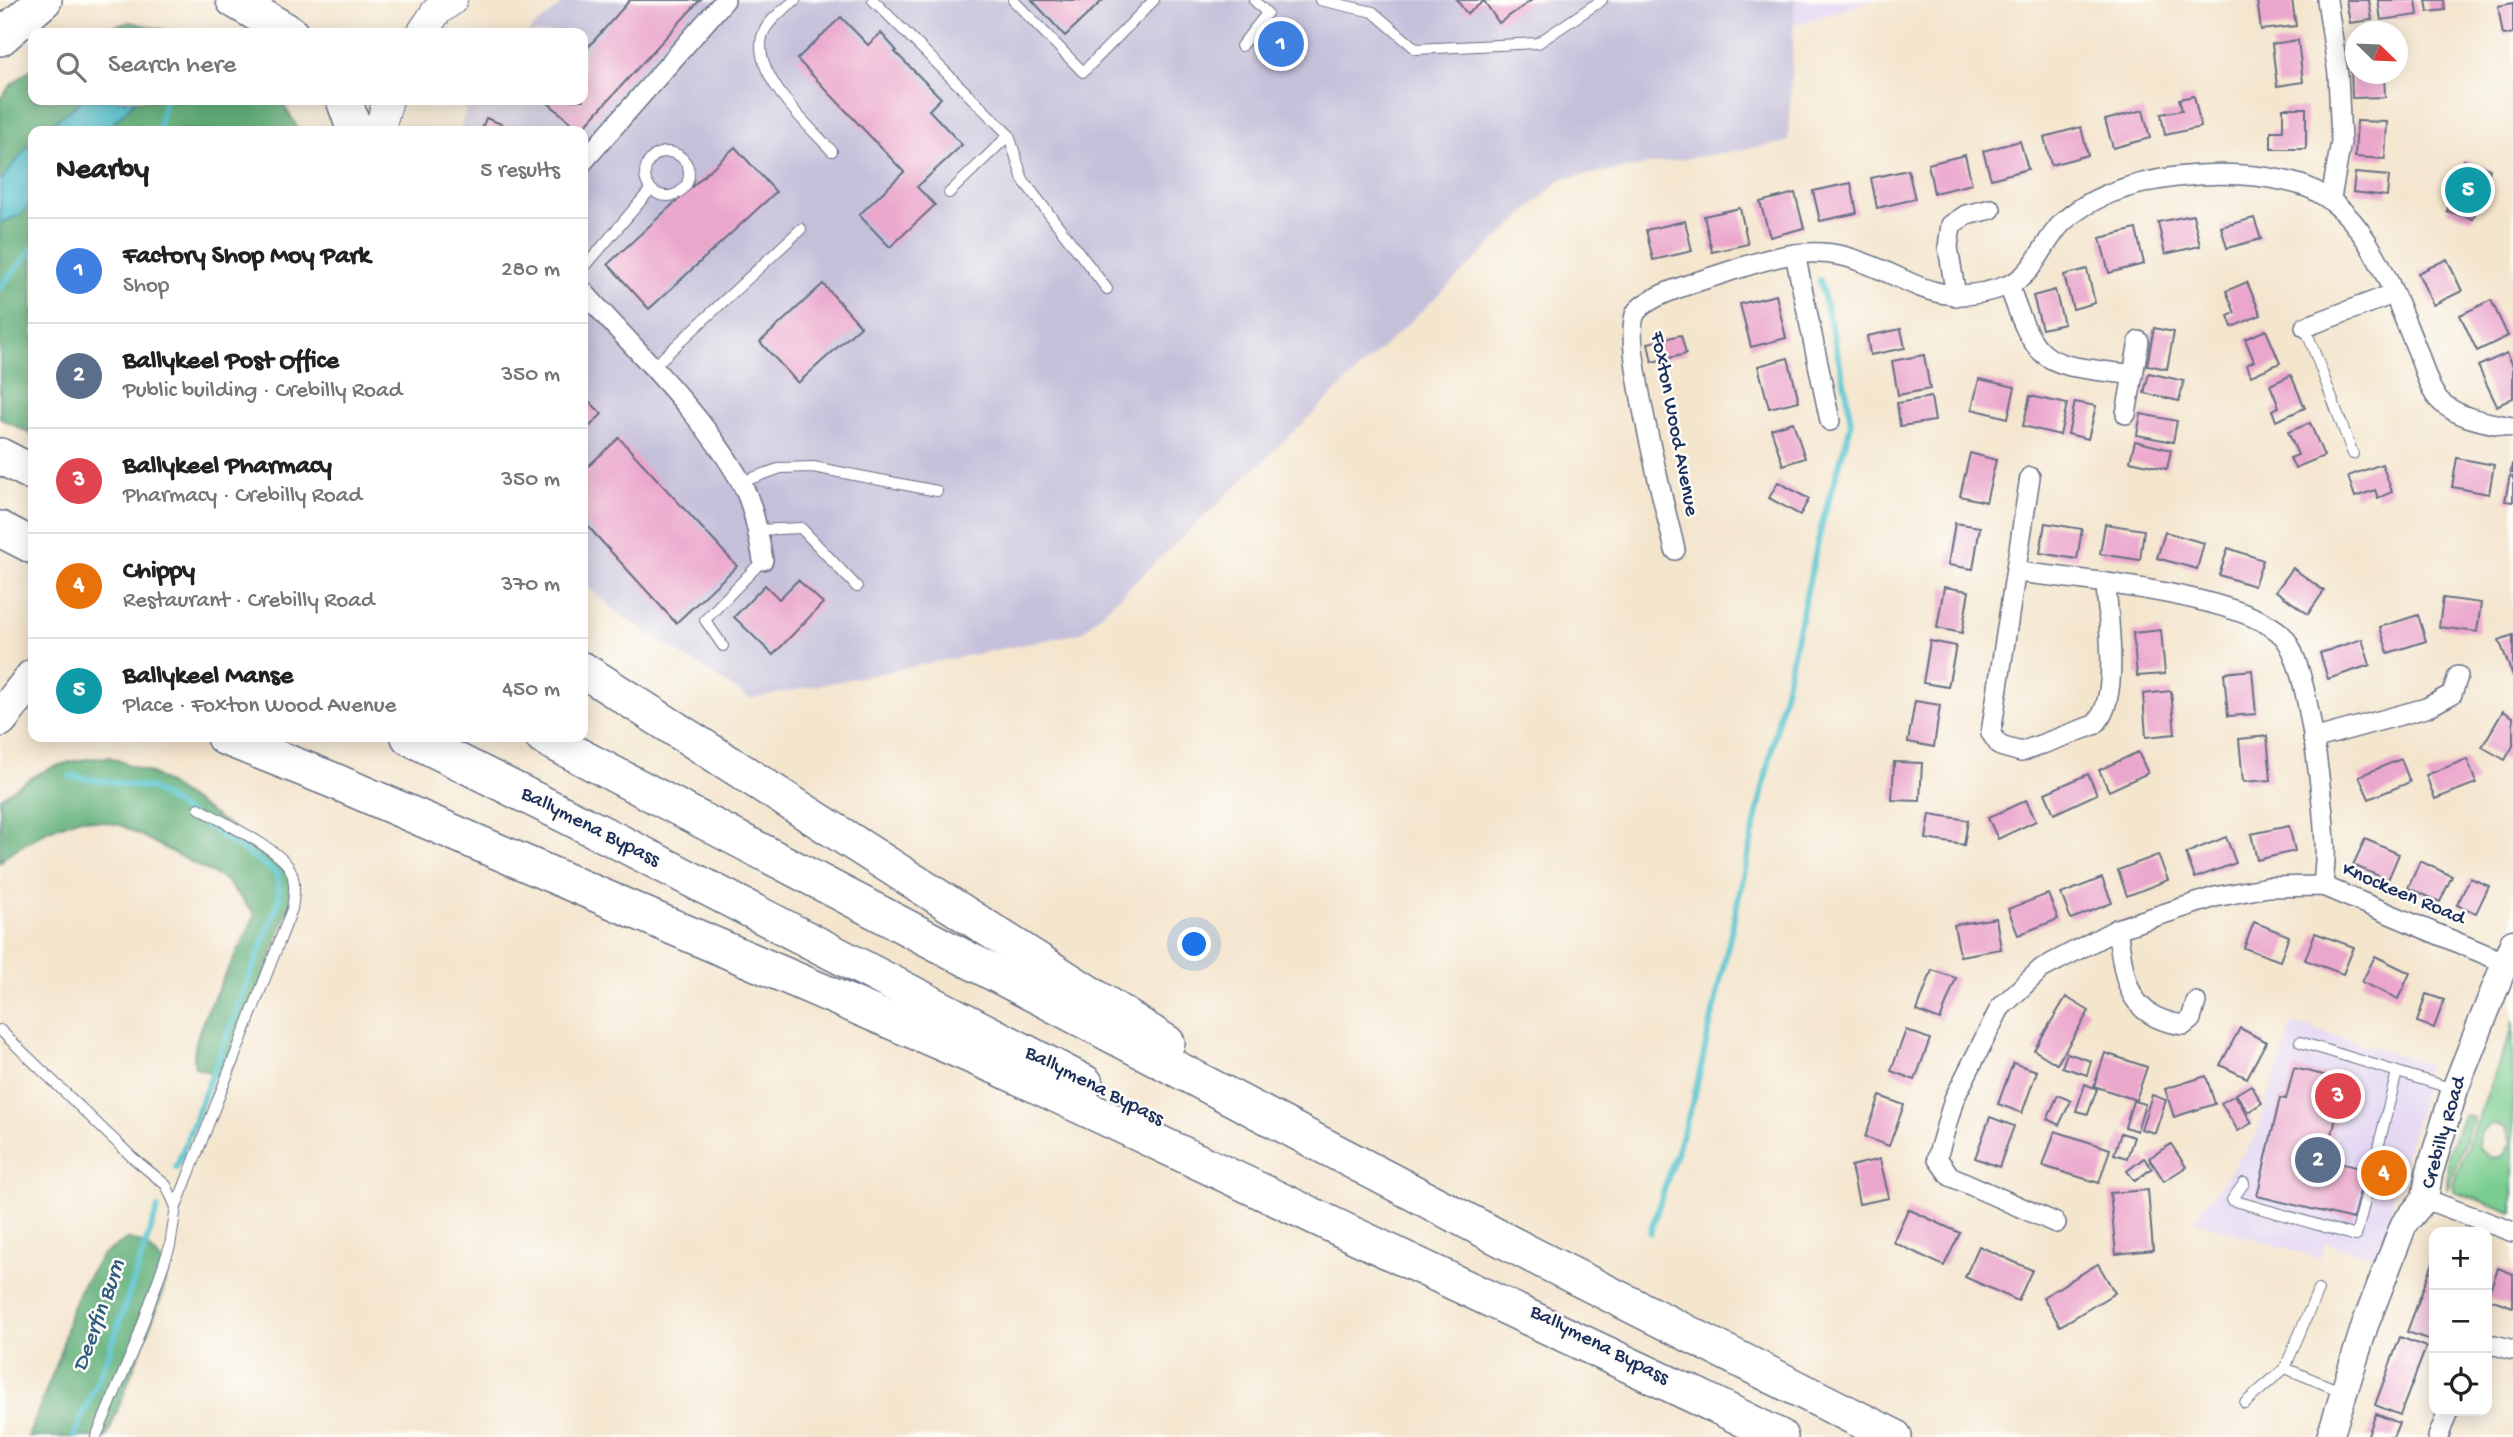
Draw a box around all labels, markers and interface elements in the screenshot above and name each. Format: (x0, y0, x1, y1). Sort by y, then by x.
pin: 1 (1258, 18, 1304, 70)
north arrow (2345, 21, 2408, 84)
search box (28, 28, 588, 105)
icon: search (52, 48, 90, 86)
text: Search here (108, 51, 236, 82)
text: Nearby (56, 154, 149, 189)
text: 5 results (480, 158, 560, 185)
pin: 5 (2445, 164, 2491, 216)
text: Factory Shop Moy Park (123, 242, 370, 273)
text: 1 (74, 257, 84, 284)
text: 280 m (501, 257, 560, 284)
text: Shop (123, 273, 169, 300)
street label: Foxton Wood Avenue (1643, 329, 1703, 519)
text: Ballykeel Post Office (123, 347, 339, 378)
text: 2 (73, 362, 85, 389)
text: 350 m (501, 362, 560, 389)
text: Public building · Crebilly Road (123, 378, 402, 405)
text: Ballykeel Pharmacy (123, 452, 332, 483)
text: 3 (73, 467, 85, 494)
text: 350 m (501, 467, 560, 494)
text: Pharmacy · Crebilly Road (123, 483, 362, 510)
text: Chippy (123, 557, 195, 588)
text: 4 (74, 572, 84, 599)
text: 370 m (501, 572, 560, 599)
text: Restaurant · Crebilly Road (123, 588, 374, 615)
text: Ballykeel Manse (123, 662, 293, 693)
text: 5 (73, 677, 85, 704)
text: 450 m (502, 677, 560, 704)
text: Place · Foxton Wood Avenue (123, 693, 396, 720)
street label: Ballymena Bypass (515, 782, 665, 874)
street label: Knockeen Road (2338, 858, 2470, 933)
your location (1177, 927, 1211, 961)
street label: Ballymena Bypass (1019, 1041, 1169, 1133)
pin: 3 (2315, 1070, 2361, 1122)
street label: Crebilly Road (2417, 1072, 2473, 1192)
pin: 2 (2295, 1134, 2341, 1186)
pin: 4 (2361, 1147, 2407, 1199)
map controls (2429, 1227, 2492, 1416)
button: + (2429, 1227, 2492, 1290)
water label: Deerfin Burn (67, 1255, 133, 1376)
button: − (2429, 1290, 2492, 1353)
street label: Ballymena Bypass (1524, 1300, 1674, 1392)
button: locate (2429, 1353, 2492, 1416)

